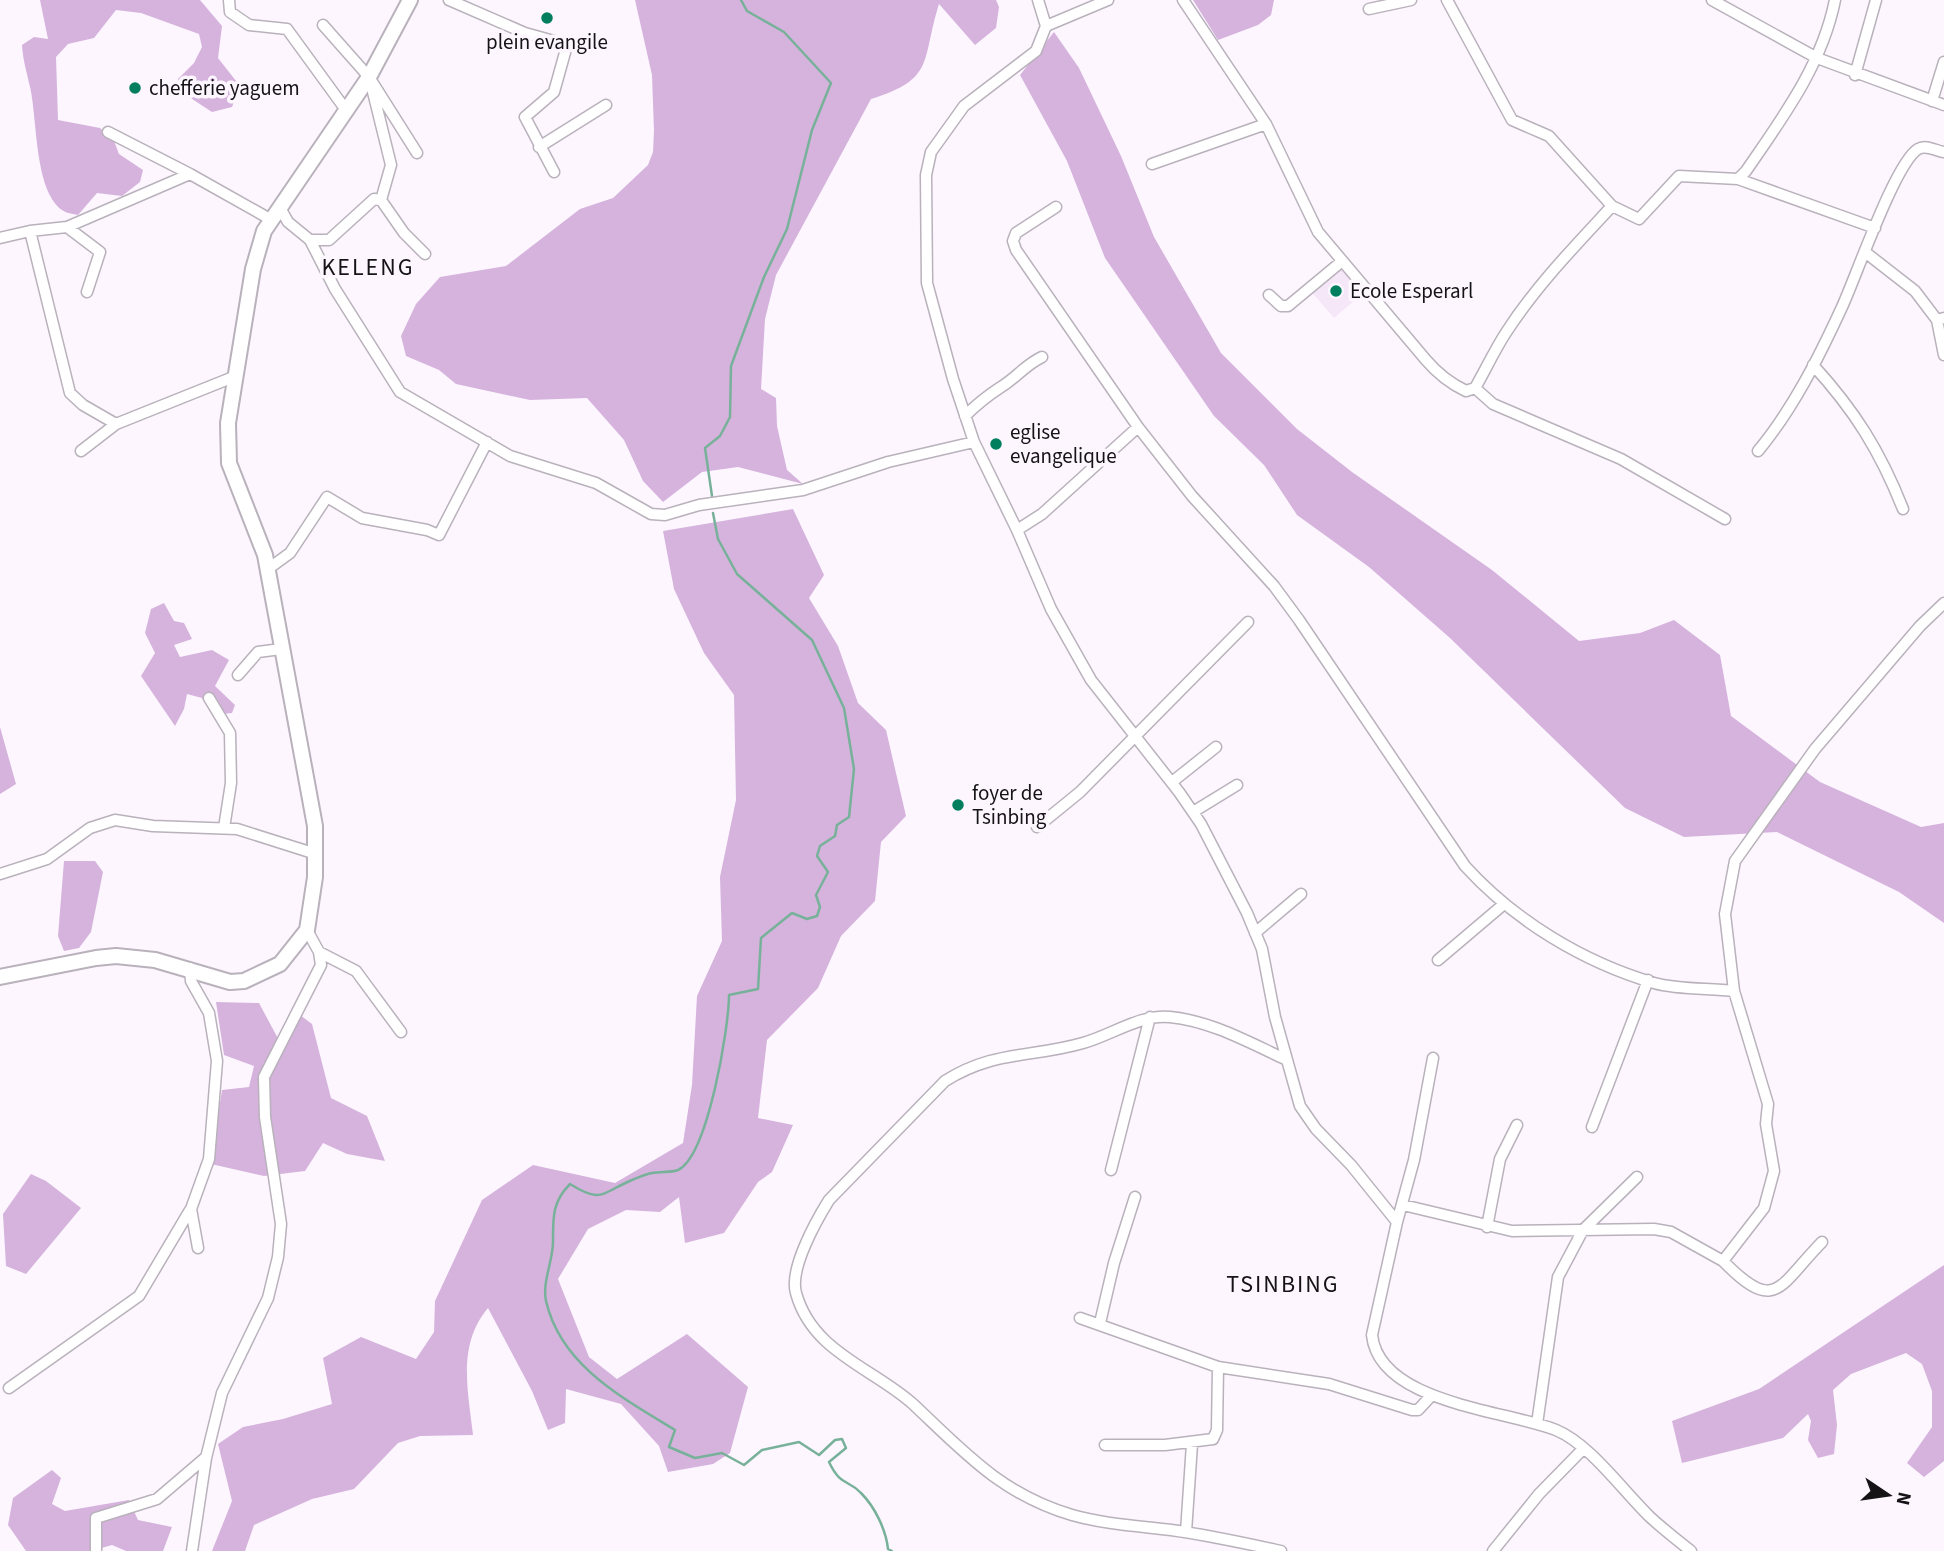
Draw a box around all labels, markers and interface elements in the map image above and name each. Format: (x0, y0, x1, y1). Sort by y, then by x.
marker: plein evangile (539, 10, 555, 26)
place label: plein evangile (486, 27, 608, 57)
place label: chefferie yaguem (149, 73, 300, 103)
marker: chefferie yaguem (127, 80, 143, 96)
district label: KELENG (321, 250, 415, 285)
place label: Ecole Esperarl (1350, 276, 1473, 306)
marker: Ecole Esperarl (1328, 283, 1344, 299)
place label: eglise evangelique (1010, 417, 1117, 471)
marker: eglise evangelique (988, 436, 1004, 452)
place label: foyer de Tsinbing (972, 778, 1047, 832)
marker: foyer de Tsinbing (950, 797, 966, 813)
district label: TSINBING (1226, 1267, 1340, 1302)
north arrow (1853, 1460, 1923, 1530)
text: N (1889, 1489, 1918, 1508)

